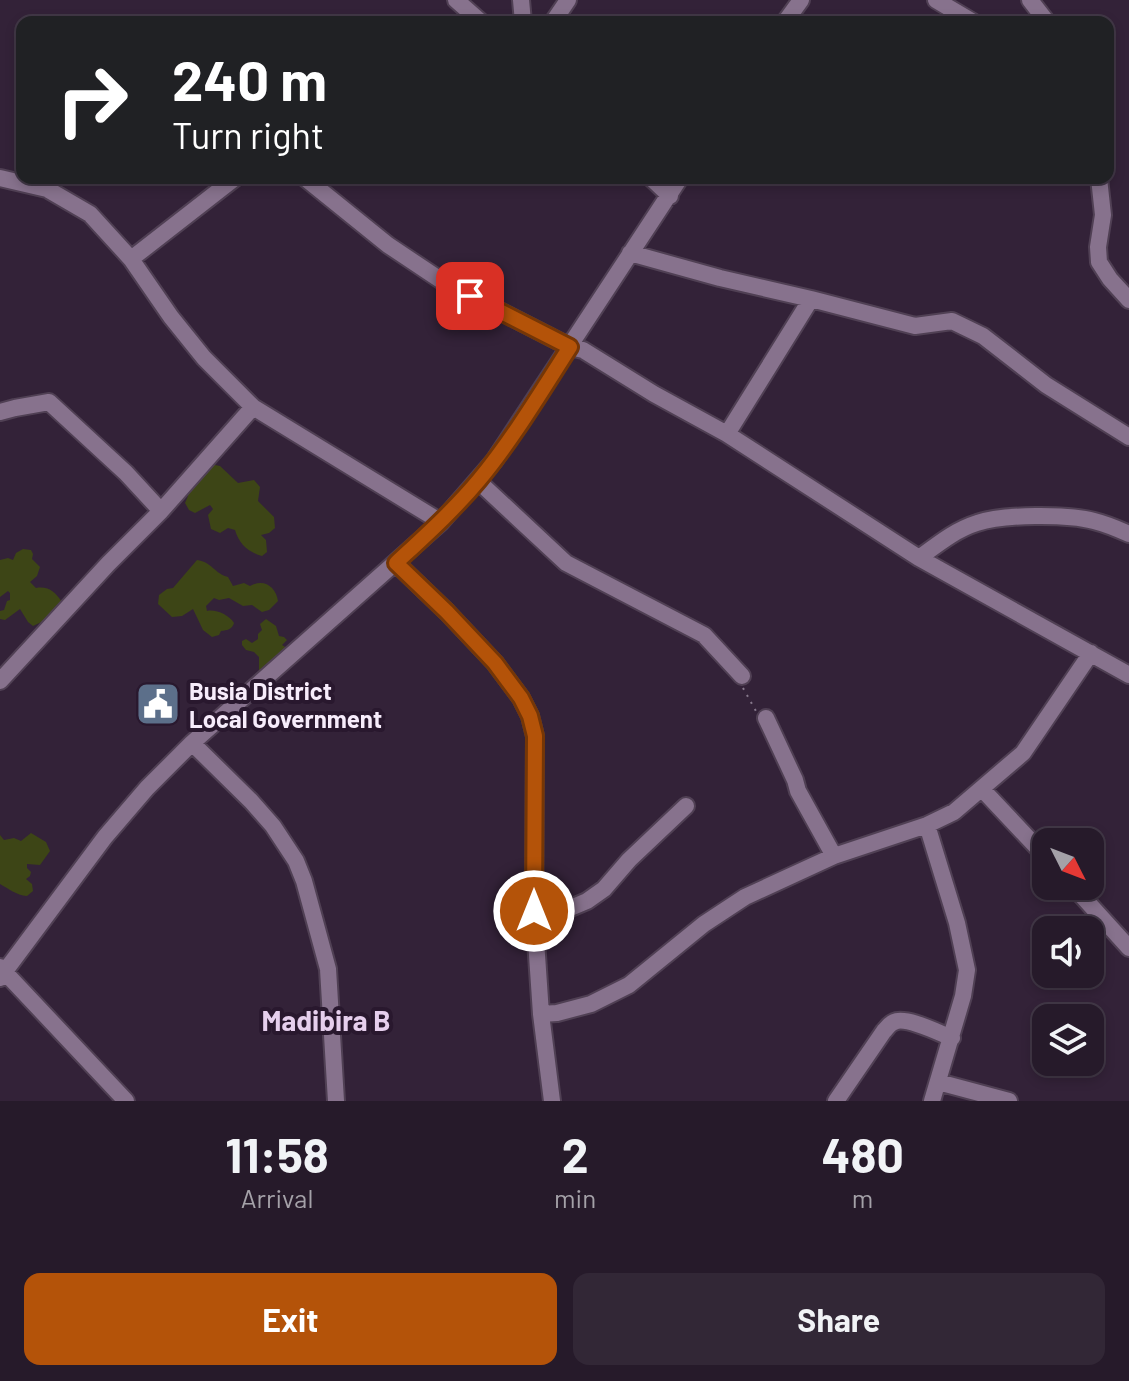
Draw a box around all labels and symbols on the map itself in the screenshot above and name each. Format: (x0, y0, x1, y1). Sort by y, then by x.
pin (436, 262, 504, 330)
place label: Busia District Local Government (189, 676, 382, 733)
public building icon: Busia District Local Government (134, 680, 182, 728)
north arrow (1032, 828, 1104, 900)
position arrow (492, 869, 576, 953)
district label: Madibira B (261, 1003, 391, 1037)

